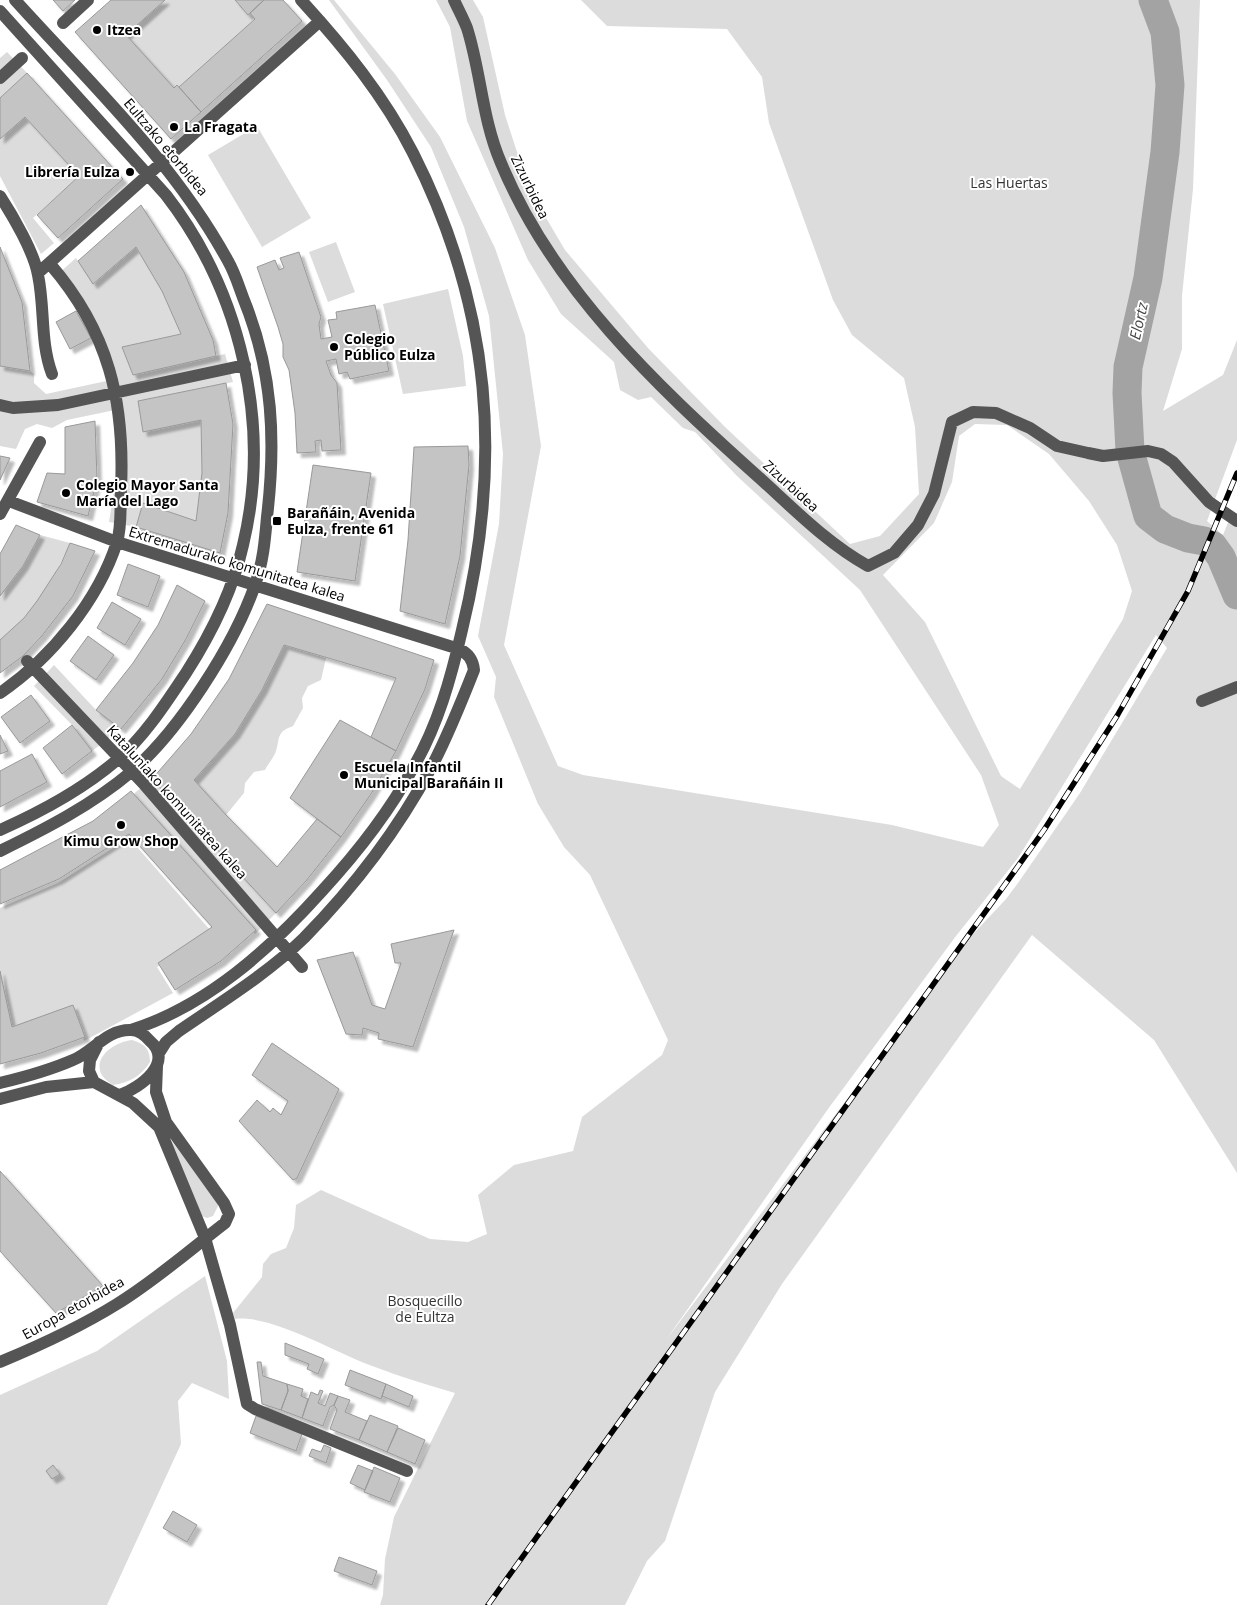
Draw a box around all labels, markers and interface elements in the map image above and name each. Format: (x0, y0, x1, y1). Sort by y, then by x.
place label: Itzea (107, 20, 141, 39)
marker: Itzea (91, 24, 103, 36)
street label: Eultzako etorbidea (120, 94, 213, 199)
place label: La Fragata (184, 117, 257, 136)
marker: La Fragata (168, 121, 180, 133)
street label: Zizurbidea (507, 152, 554, 222)
place label: Librería Eulza (25, 162, 120, 181)
marker: Librería Eulza (124, 166, 136, 178)
park label: Las Huertas (970, 173, 1048, 192)
water label: Elortz (1124, 300, 1152, 341)
place label: Colegio Público Eulza (344, 329, 436, 364)
marker: Colegio Público Eulza (328, 341, 340, 353)
street label: Zizurbidea (759, 456, 823, 516)
place label: Colegio Mayor Santa María del Lago (76, 475, 219, 510)
marker: Colegio Mayor Santa María del Lago (60, 487, 72, 499)
place label: Barañáin, Avenida Eulza, frente 61 (287, 503, 415, 538)
marker: Barañáin, Avenida Eulza, frente 61 (271, 515, 283, 527)
street label: Extremadurako komunitatea kalea (127, 522, 348, 606)
street label: Kataluniako komunitatea kalea (103, 720, 252, 883)
place label: Escuela Infantil Municipal Barañáin II (354, 757, 503, 792)
marker: Escuela Infantil Municipal Barañáin II (338, 769, 350, 781)
marker: Kimu Grow Shop (115, 819, 127, 831)
place label: Kimu Grow Shop (63, 831, 179, 850)
street label: Europa etorbidea (18, 1272, 127, 1343)
park label: Bosquecillo de Eultza (388, 1291, 462, 1326)

